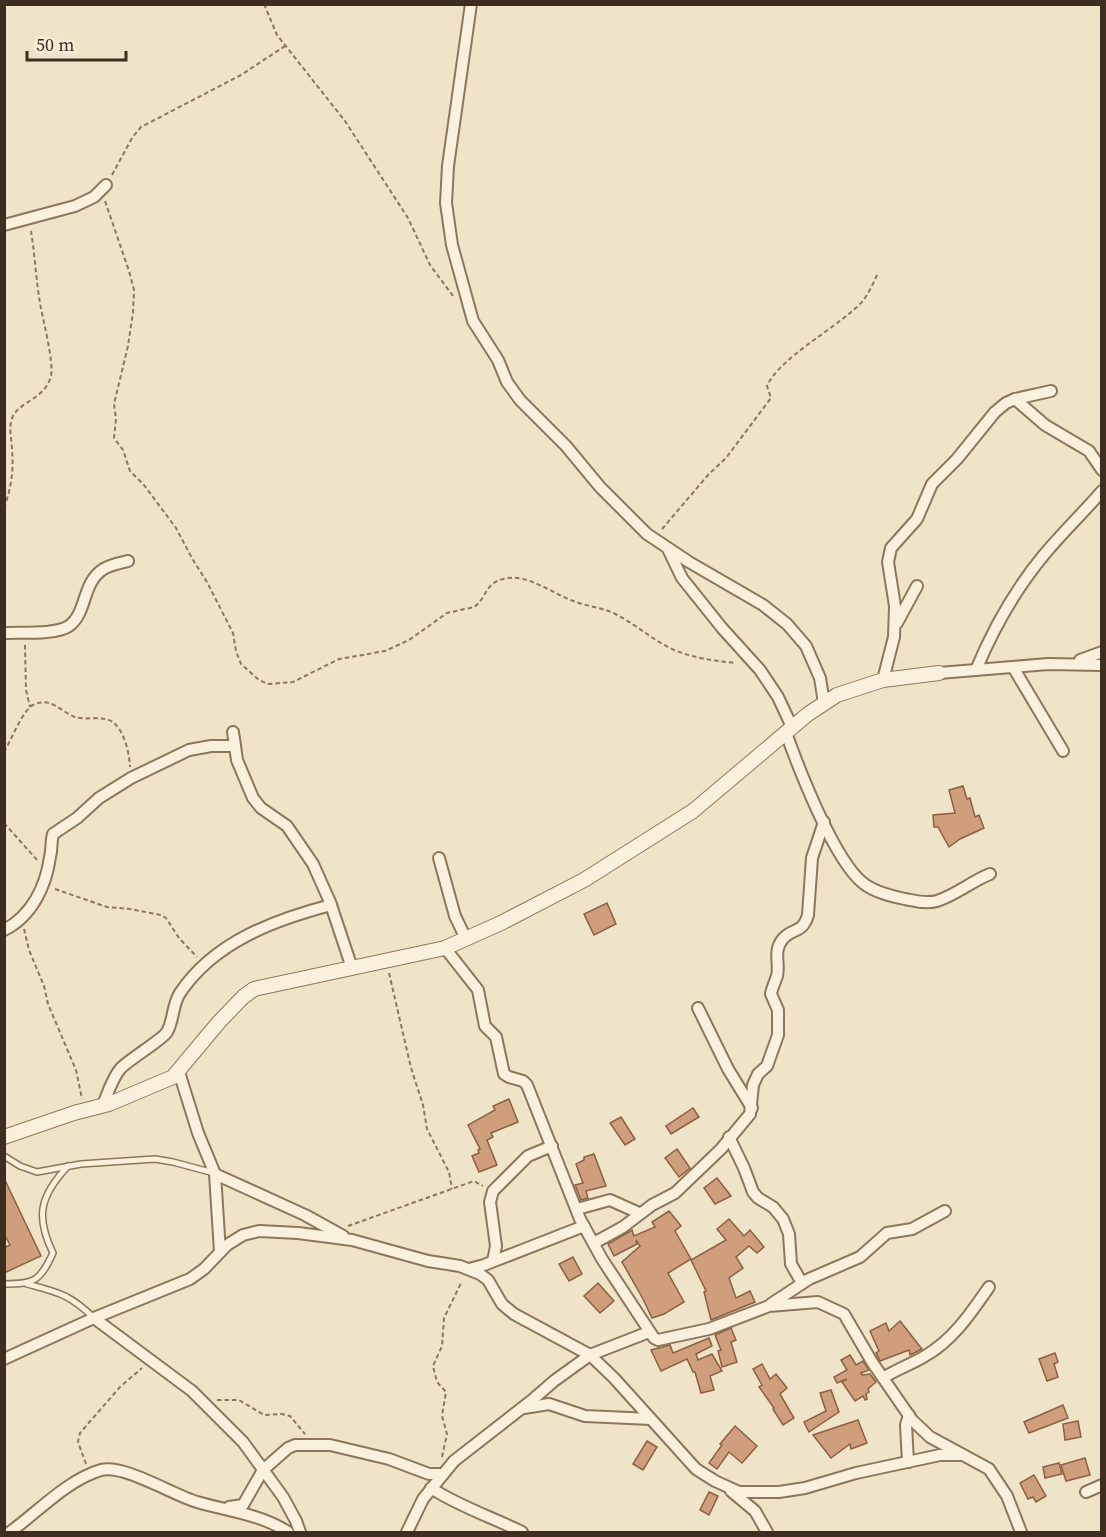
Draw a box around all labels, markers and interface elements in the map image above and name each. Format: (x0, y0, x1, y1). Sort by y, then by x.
scale bar (27, 24, 126, 62)
text: 50 m (36, 32, 74, 57)

